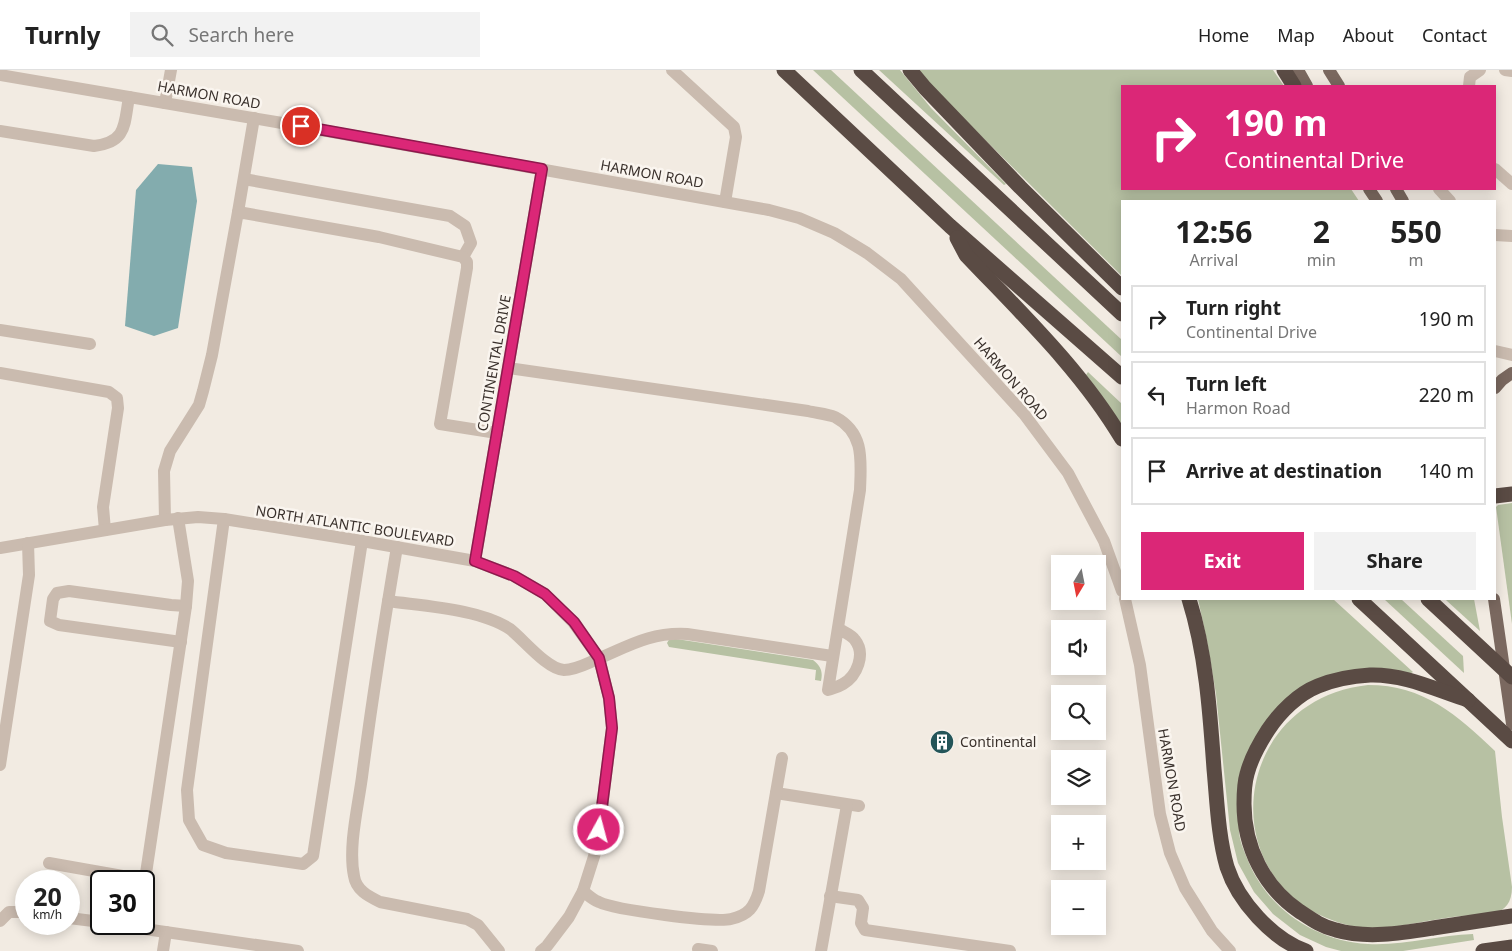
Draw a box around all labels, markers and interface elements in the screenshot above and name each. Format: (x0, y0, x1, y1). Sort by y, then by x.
search box (130, 12, 480, 57)
text: Turnly (25, 18, 100, 51)
icon: search (148, 21, 176, 49)
text: Search here (188, 22, 294, 48)
text: Home (1198, 23, 1249, 47)
text: Map (1277, 23, 1315, 47)
text: About (1343, 23, 1394, 47)
text: Contact (1422, 23, 1487, 47)
street label: HARMON ROAD (156, 76, 262, 113)
text: 190 m (1224, 99, 1327, 146)
pin (280, 105, 322, 147)
icon: right (1141, 105, 1206, 170)
icon: arrive (287, 112, 315, 140)
text: Continental Drive (1224, 144, 1404, 174)
street label: HARMON ROAD (599, 155, 705, 192)
text: 12:56 (1175, 211, 1252, 252)
text: 2 (1313, 211, 1330, 252)
text: 550 (1390, 211, 1442, 252)
text: Arrival (1189, 249, 1238, 271)
text: min (1307, 249, 1336, 271)
text: m (1408, 249, 1423, 271)
street label: CONTINENTAL DRIVE (472, 293, 515, 433)
text: Turn right (1186, 295, 1281, 321)
icon: right (1143, 305, 1171, 333)
text: 190 m (1419, 306, 1474, 332)
text: Continental Drive (1186, 321, 1317, 343)
street label: HARMON ROAD (970, 333, 1053, 424)
text: Turn left (1186, 371, 1267, 397)
icon: left (1143, 381, 1171, 409)
text: 220 m (1419, 382, 1474, 408)
text: Harmon Road (1186, 397, 1291, 419)
icon: arrive (1143, 457, 1171, 485)
text: Arrive at destination (1186, 458, 1382, 484)
text: 140 m (1419, 458, 1474, 484)
street label: NORTH ATLANTIC BOULEVARD (254, 500, 456, 551)
button: Exit (1141, 532, 1304, 590)
button: Share (1314, 532, 1476, 590)
north arrow (1051, 555, 1106, 610)
map controls (1051, 555, 1106, 935)
button: sound (1051, 620, 1106, 675)
button: search (1051, 685, 1106, 740)
street label: HARMON ROAD (1154, 727, 1191, 833)
building icon: Continental (929, 729, 955, 755)
place label: Continental (960, 732, 1036, 751)
button: layers (1051, 750, 1106, 805)
position arrow (572, 803, 624, 855)
button: + (1051, 815, 1106, 870)
speed limit sign: 30 (90, 870, 155, 935)
text: 20 (33, 879, 62, 913)
button: − (1051, 880, 1106, 935)
text: km/h (33, 906, 62, 923)

